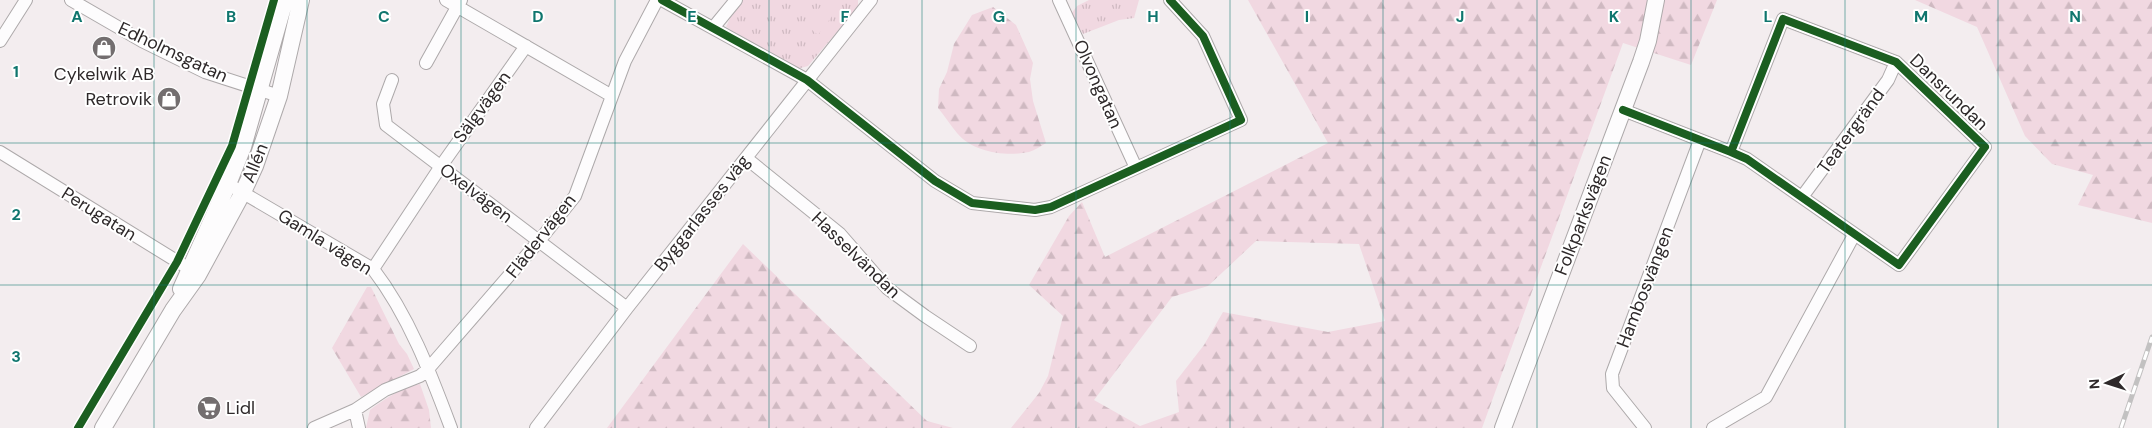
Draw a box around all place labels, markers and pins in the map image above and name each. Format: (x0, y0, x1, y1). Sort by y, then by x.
shop icon: Cykelwik AB (91, 35, 117, 61)
place label: Cykelwik AB (54, 62, 154, 86)
shop icon: Retrovik (156, 86, 182, 112)
place label: Retrovik (85, 87, 152, 111)
supermarket icon: Lidl (196, 395, 222, 421)
place label: Lidl (226, 396, 255, 420)

